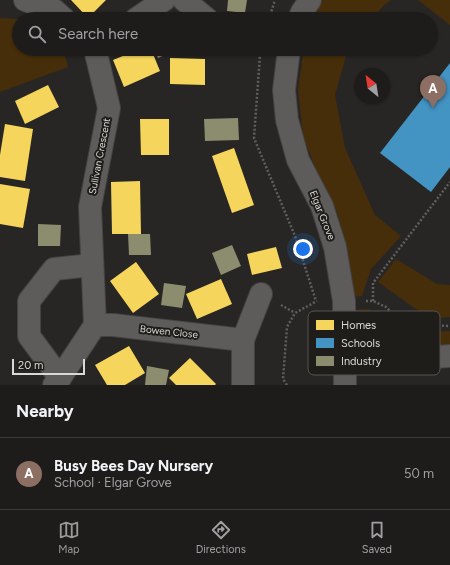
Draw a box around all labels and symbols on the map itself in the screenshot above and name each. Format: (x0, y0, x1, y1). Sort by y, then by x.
north arrow (354, 68, 390, 104)
pin: A (420, 75, 446, 108)
street label: Sullivan Crescent (86, 117, 113, 195)
street label: Elgar Grove (307, 189, 339, 242)
your location (293, 239, 313, 259)
legend (308, 311, 440, 375)
text: Homes (341, 319, 376, 332)
street label: Bowen Close (139, 322, 199, 341)
text: Schools (341, 337, 380, 350)
text: Industry (341, 355, 382, 368)
scale bar (12, 357, 85, 376)

